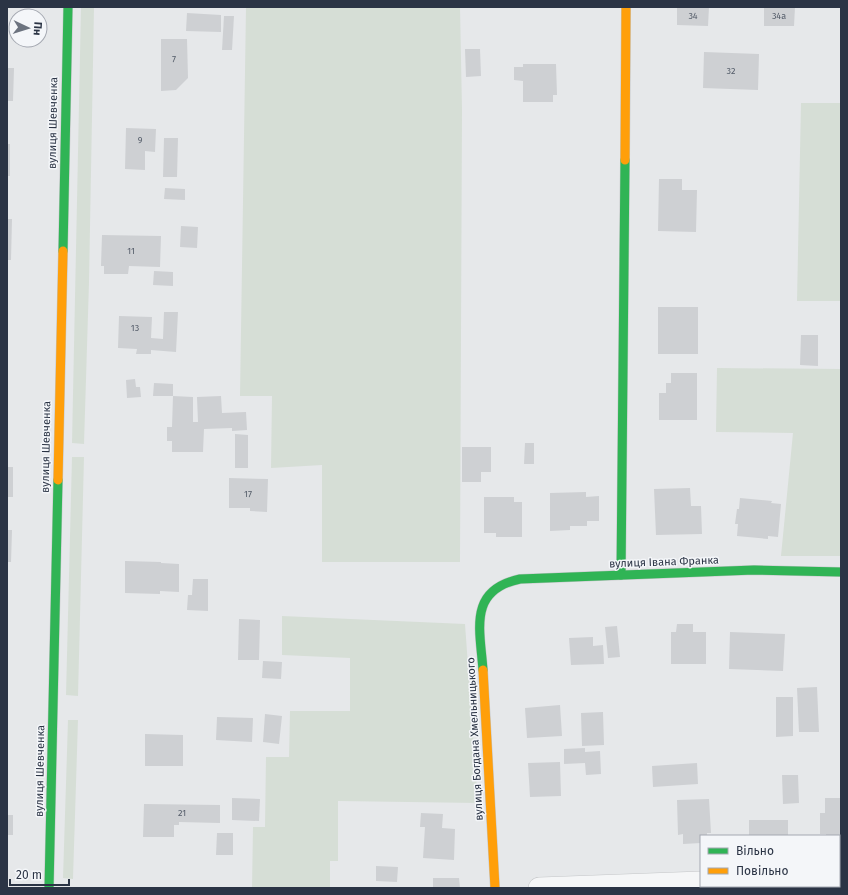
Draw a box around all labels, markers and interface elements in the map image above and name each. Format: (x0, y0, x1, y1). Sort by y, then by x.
north arrow (8, 8, 48, 48)
house number: 34 (688, 11, 698, 21)
house number: 34а (772, 11, 786, 21)
text: Пн (31, 21, 44, 36)
house number: 7 (172, 54, 176, 64)
house number: 32 (727, 66, 735, 76)
street label: вулиця Шевченка (46, 77, 60, 169)
house number: 9 (138, 135, 143, 145)
house number: 11 (127, 246, 135, 256)
house number: 13 (131, 323, 139, 333)
street label: вулиця Шевченка (39, 401, 53, 493)
house number: 17 (244, 489, 252, 499)
street label: вулиця Івана Франка (609, 554, 719, 570)
street label: вулиця Богдана Хмельницького (464, 657, 486, 821)
street label: вулиця Шевченка (33, 725, 47, 817)
house number: 21 (178, 808, 186, 818)
legend (700, 835, 840, 887)
text: Вільно (736, 844, 774, 858)
scale bar (10, 861, 69, 887)
text: Повільно (736, 864, 789, 878)
text: 20 m (16, 868, 42, 882)

